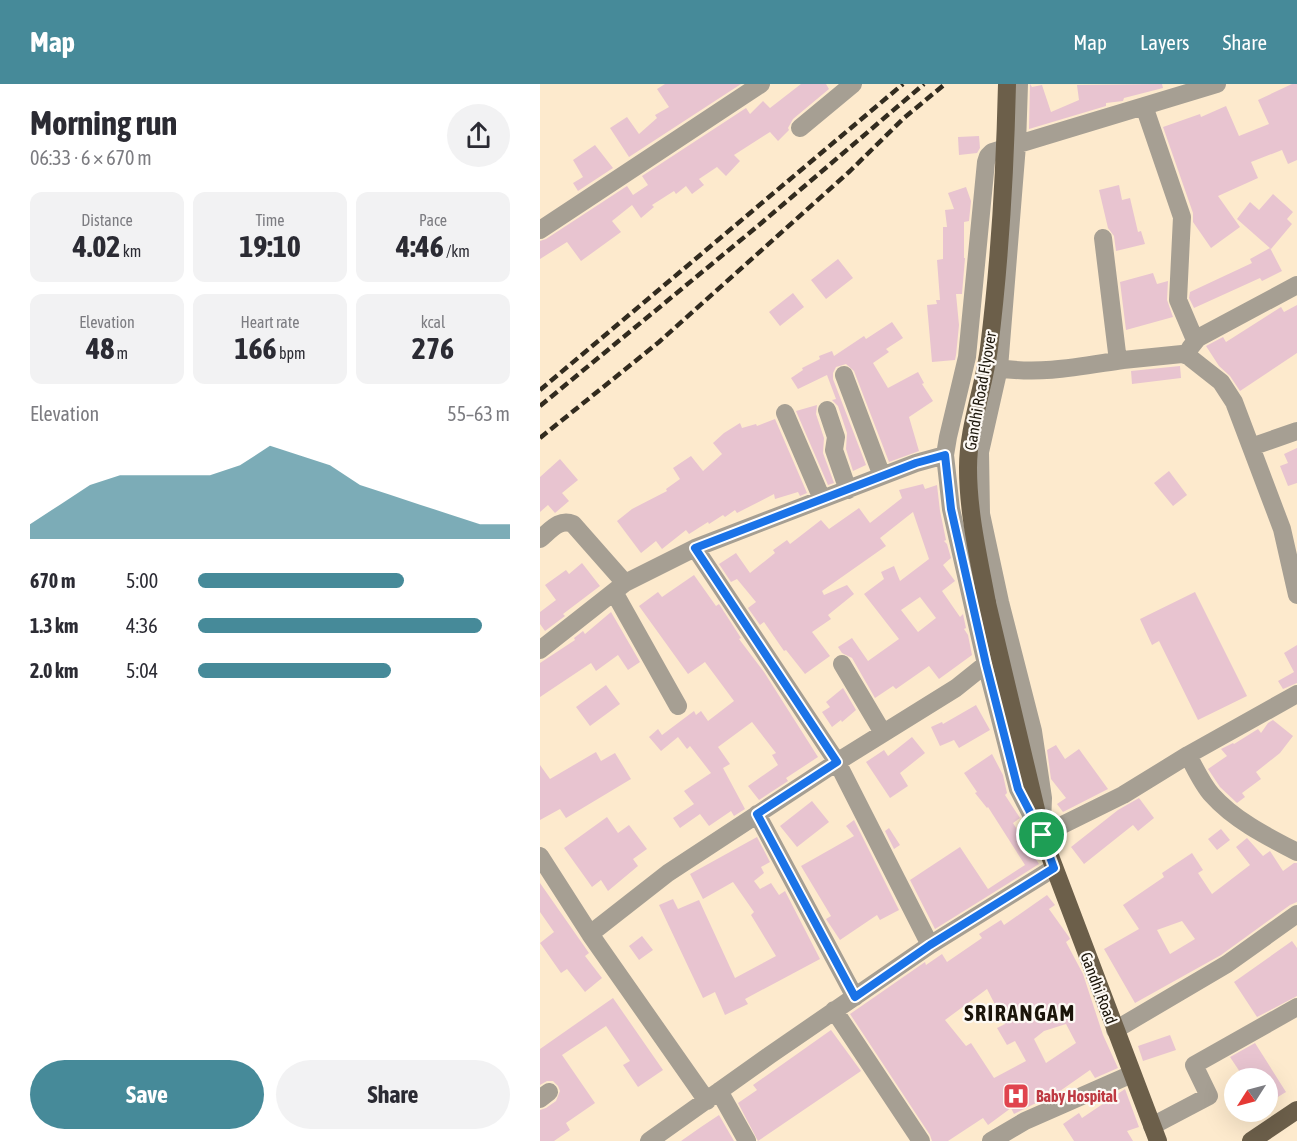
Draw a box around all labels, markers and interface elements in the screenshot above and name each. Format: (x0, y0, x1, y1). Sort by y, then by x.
text: Map (30, 26, 75, 58)
text: Map (1073, 30, 1107, 54)
text: Layers (1140, 30, 1190, 54)
text: Share (1223, 30, 1267, 54)
text: Morning run (30, 104, 177, 142)
button: share (447, 104, 510, 167)
text: 06:33 · 6 × 670 m (30, 146, 152, 169)
text: Distance (81, 211, 133, 229)
text: Time (255, 211, 285, 229)
text: Pace (419, 211, 447, 229)
text: 4.02 (73, 229, 120, 263)
text: 19:10 (239, 229, 301, 263)
text: 4:46 (396, 229, 444, 263)
text: km (120, 242, 141, 260)
text: /km (444, 242, 470, 260)
text: Elevation (79, 313, 135, 331)
text: Heart rate (241, 313, 299, 331)
text: kcal (421, 313, 445, 331)
street label: Gandhi Road Flyover (961, 330, 1000, 452)
text: 48 (86, 331, 114, 365)
text: 166 (234, 331, 277, 365)
text: 276 (412, 331, 454, 365)
text: m (114, 344, 128, 362)
text: bpm (277, 344, 306, 362)
text: Elevation (30, 402, 99, 425)
text: 55–63 m (447, 402, 510, 425)
text: 670 m (30, 569, 75, 592)
text: 5:00 (126, 569, 158, 592)
text: 1.3 km (30, 614, 78, 637)
text: 4:36 (126, 614, 158, 637)
text: 2.0 km (30, 659, 78, 682)
text: 5:04 (126, 659, 158, 682)
pin (1016, 809, 1067, 860)
icon: arrive (1025, 818, 1058, 851)
street label: Gandhi Road (1077, 950, 1121, 1026)
district label: SRIRANGAM (964, 1000, 1076, 1026)
button: Save (30, 1060, 264, 1129)
button: Share (276, 1060, 510, 1129)
north arrow (1224, 1068, 1278, 1122)
map controls (1224, 1068, 1278, 1122)
hospital icon: Baby Hospital (1001, 1081, 1031, 1111)
place label: Baby Hospital (1036, 1087, 1118, 1105)

